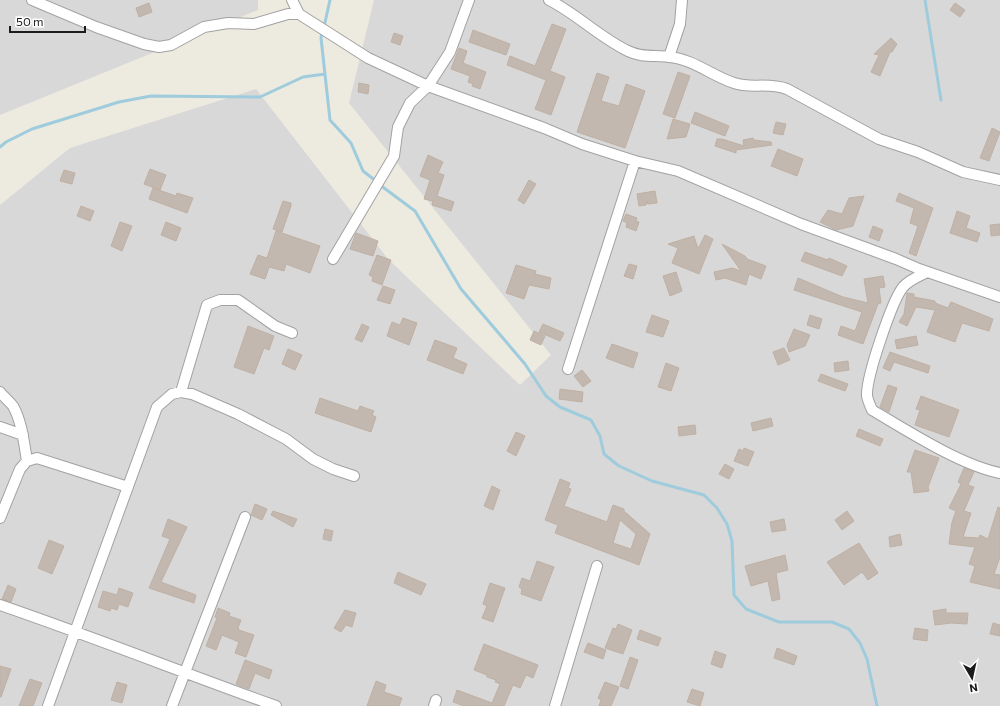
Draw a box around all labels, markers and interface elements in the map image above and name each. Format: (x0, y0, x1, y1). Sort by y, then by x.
scale bar (10, 8, 85, 34)
text: 50 m (16, 14, 44, 28)
north arrow (952, 658, 992, 698)
text: N (969, 681, 979, 695)

